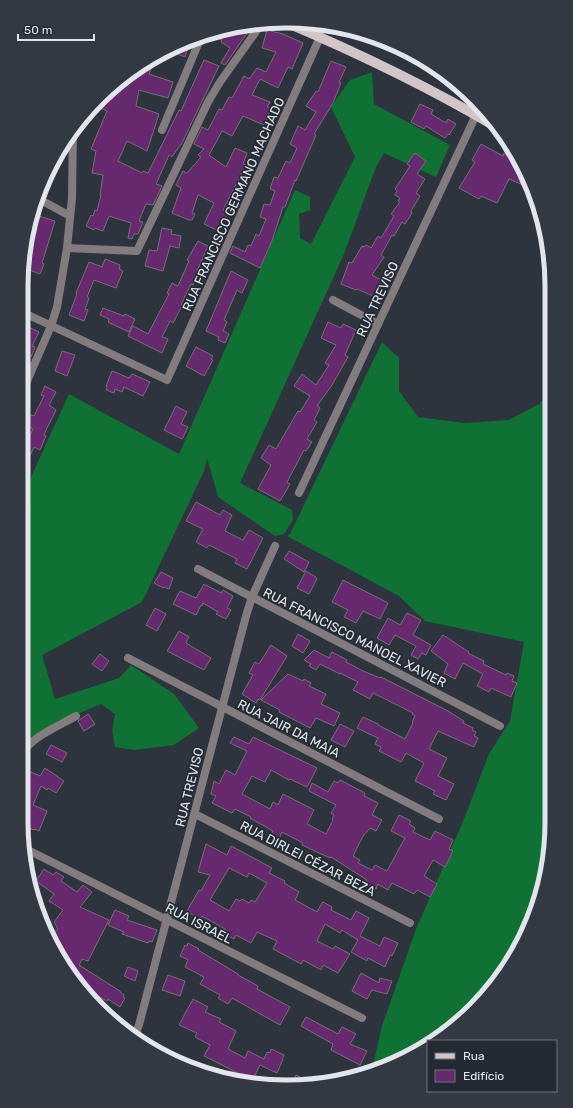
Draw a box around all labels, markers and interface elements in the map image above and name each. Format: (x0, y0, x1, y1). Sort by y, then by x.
scale bar (18, 16, 94, 42)
text: 50 m (24, 23, 52, 37)
street label: RUA FRANCISCO GERMANO MACHADO (179, 95, 288, 313)
street label: RUA TREVISO (353, 259, 402, 339)
street label: RUA FRANCISCO MANOEL XAVIER (261, 585, 449, 690)
street label: RUA JAIR DA MAIA (235, 696, 343, 761)
street label: RUA TREVISO (172, 746, 207, 828)
street label: RUA DIRLEI CÉZAR BEZA (238, 818, 378, 899)
street label: RUA ISRAEL (163, 900, 235, 947)
legend (427, 1040, 557, 1092)
text: Rua (463, 1049, 485, 1063)
text: Edifício (463, 1069, 504, 1083)

